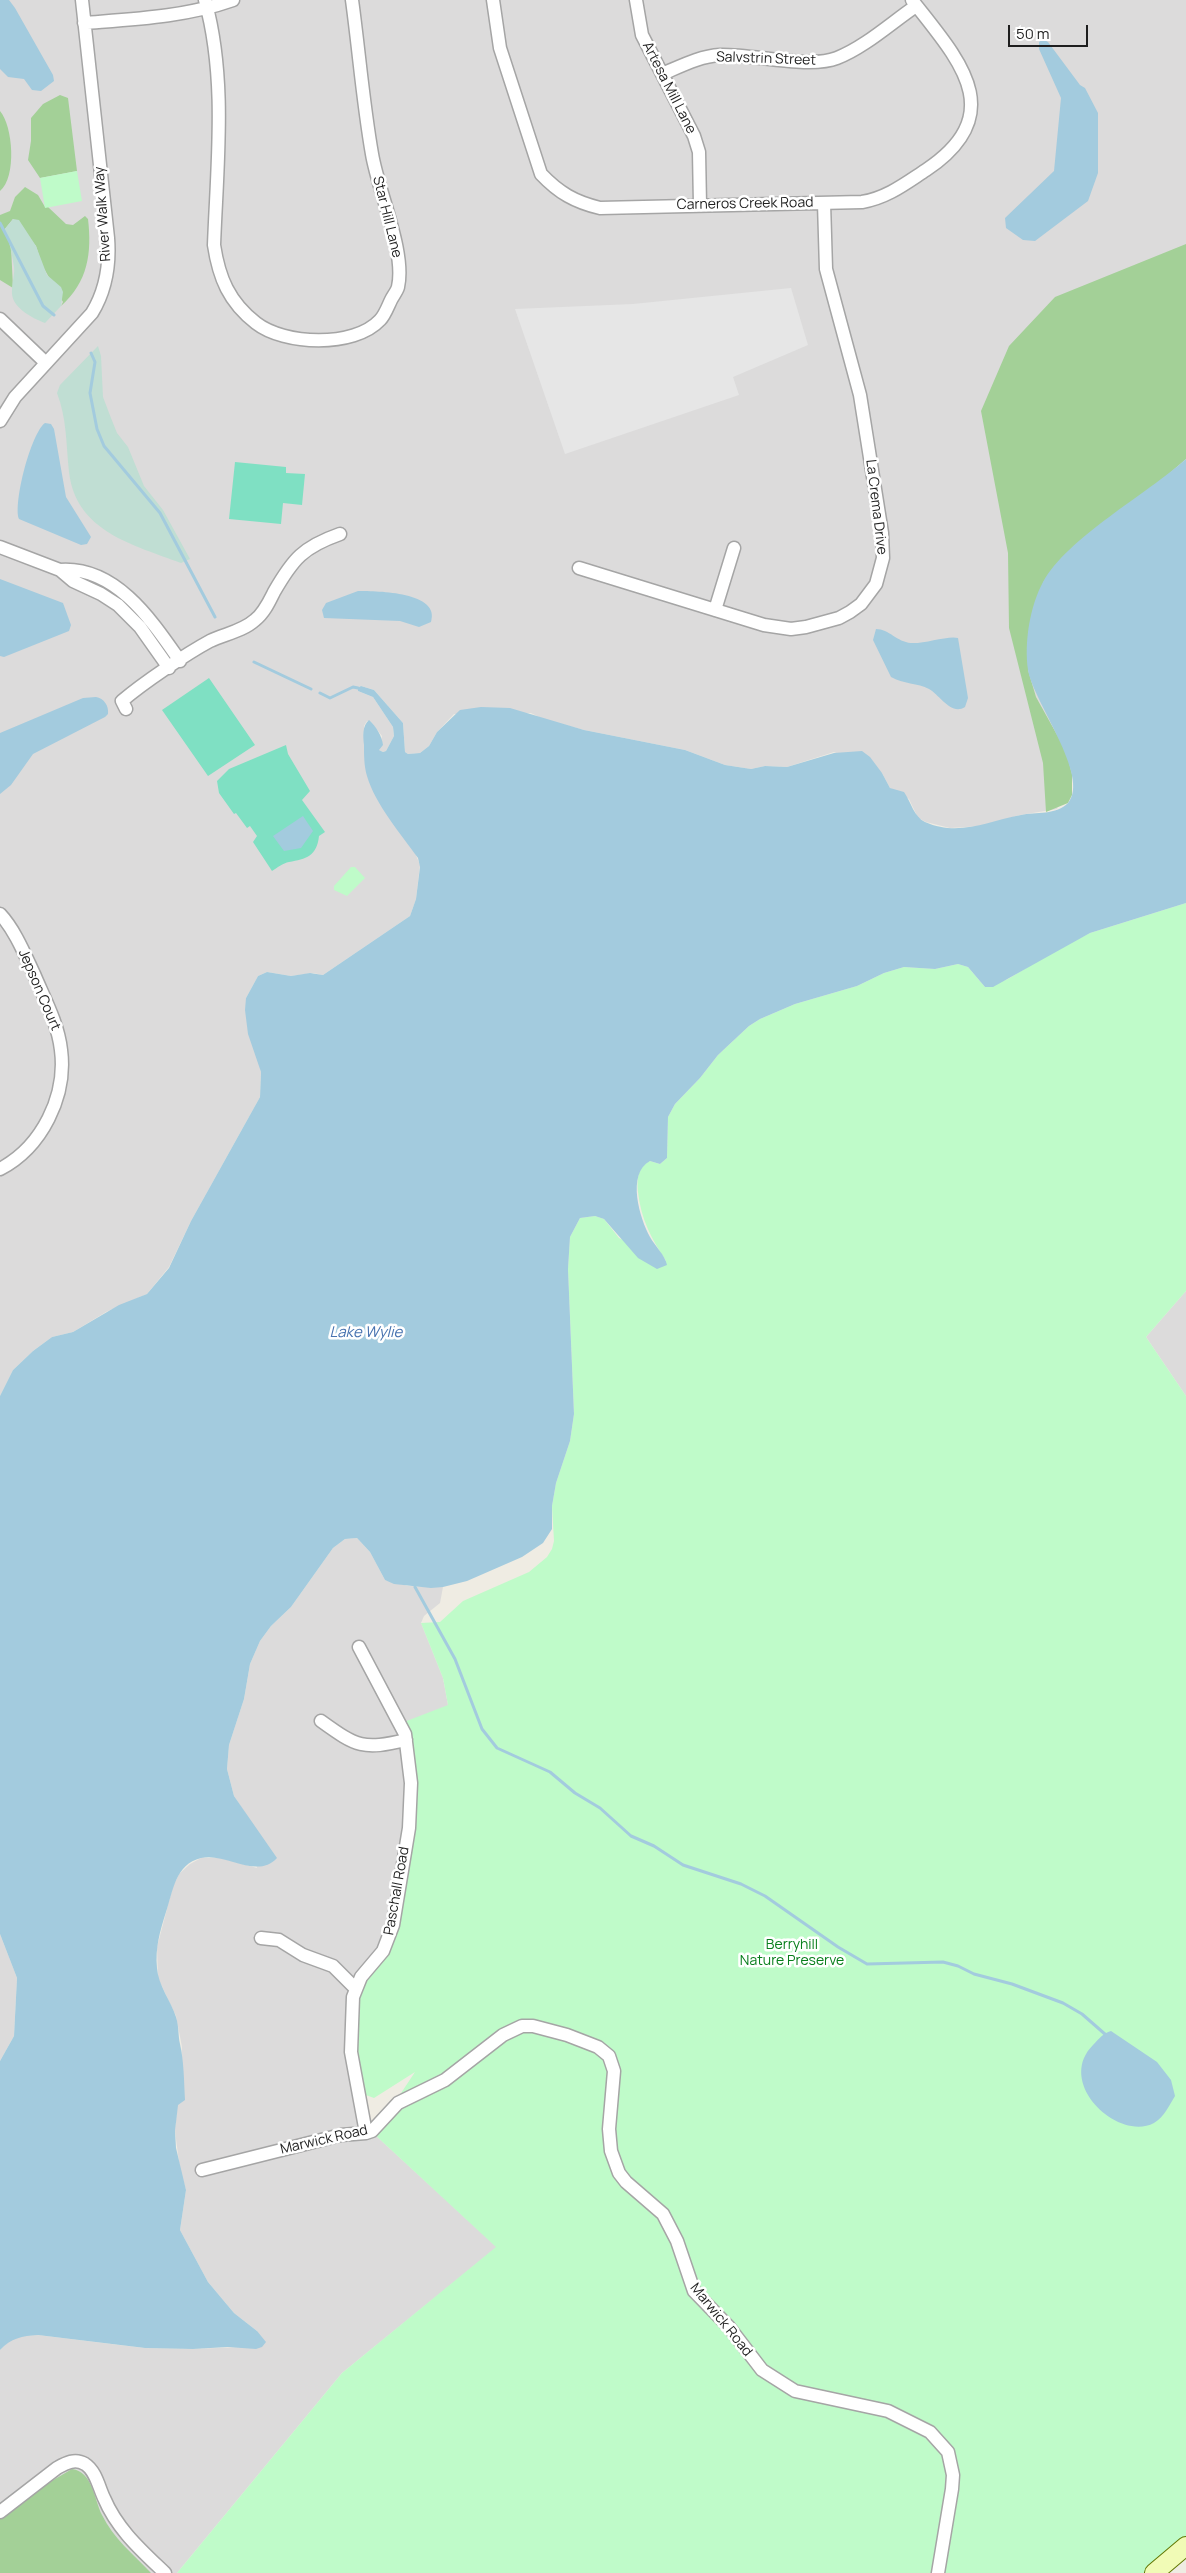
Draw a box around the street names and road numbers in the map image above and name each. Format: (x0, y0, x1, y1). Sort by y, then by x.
street label: Artesa Mill Lane (639, 39, 699, 137)
street label: Salvstrin Street (716, 49, 816, 69)
street label: River Walk Way (91, 166, 115, 262)
street label: Star Hill Lane (369, 174, 405, 260)
street label: Carneros Creek Road (676, 194, 814, 214)
street label: La Crema Drive (862, 458, 890, 556)
street label: Jepson Court (14, 947, 64, 1033)
street label: Paschall Road (381, 1845, 413, 1937)
street label: Marwick Road (279, 2122, 369, 2158)
street label: Marwick Road (686, 2280, 756, 2360)

